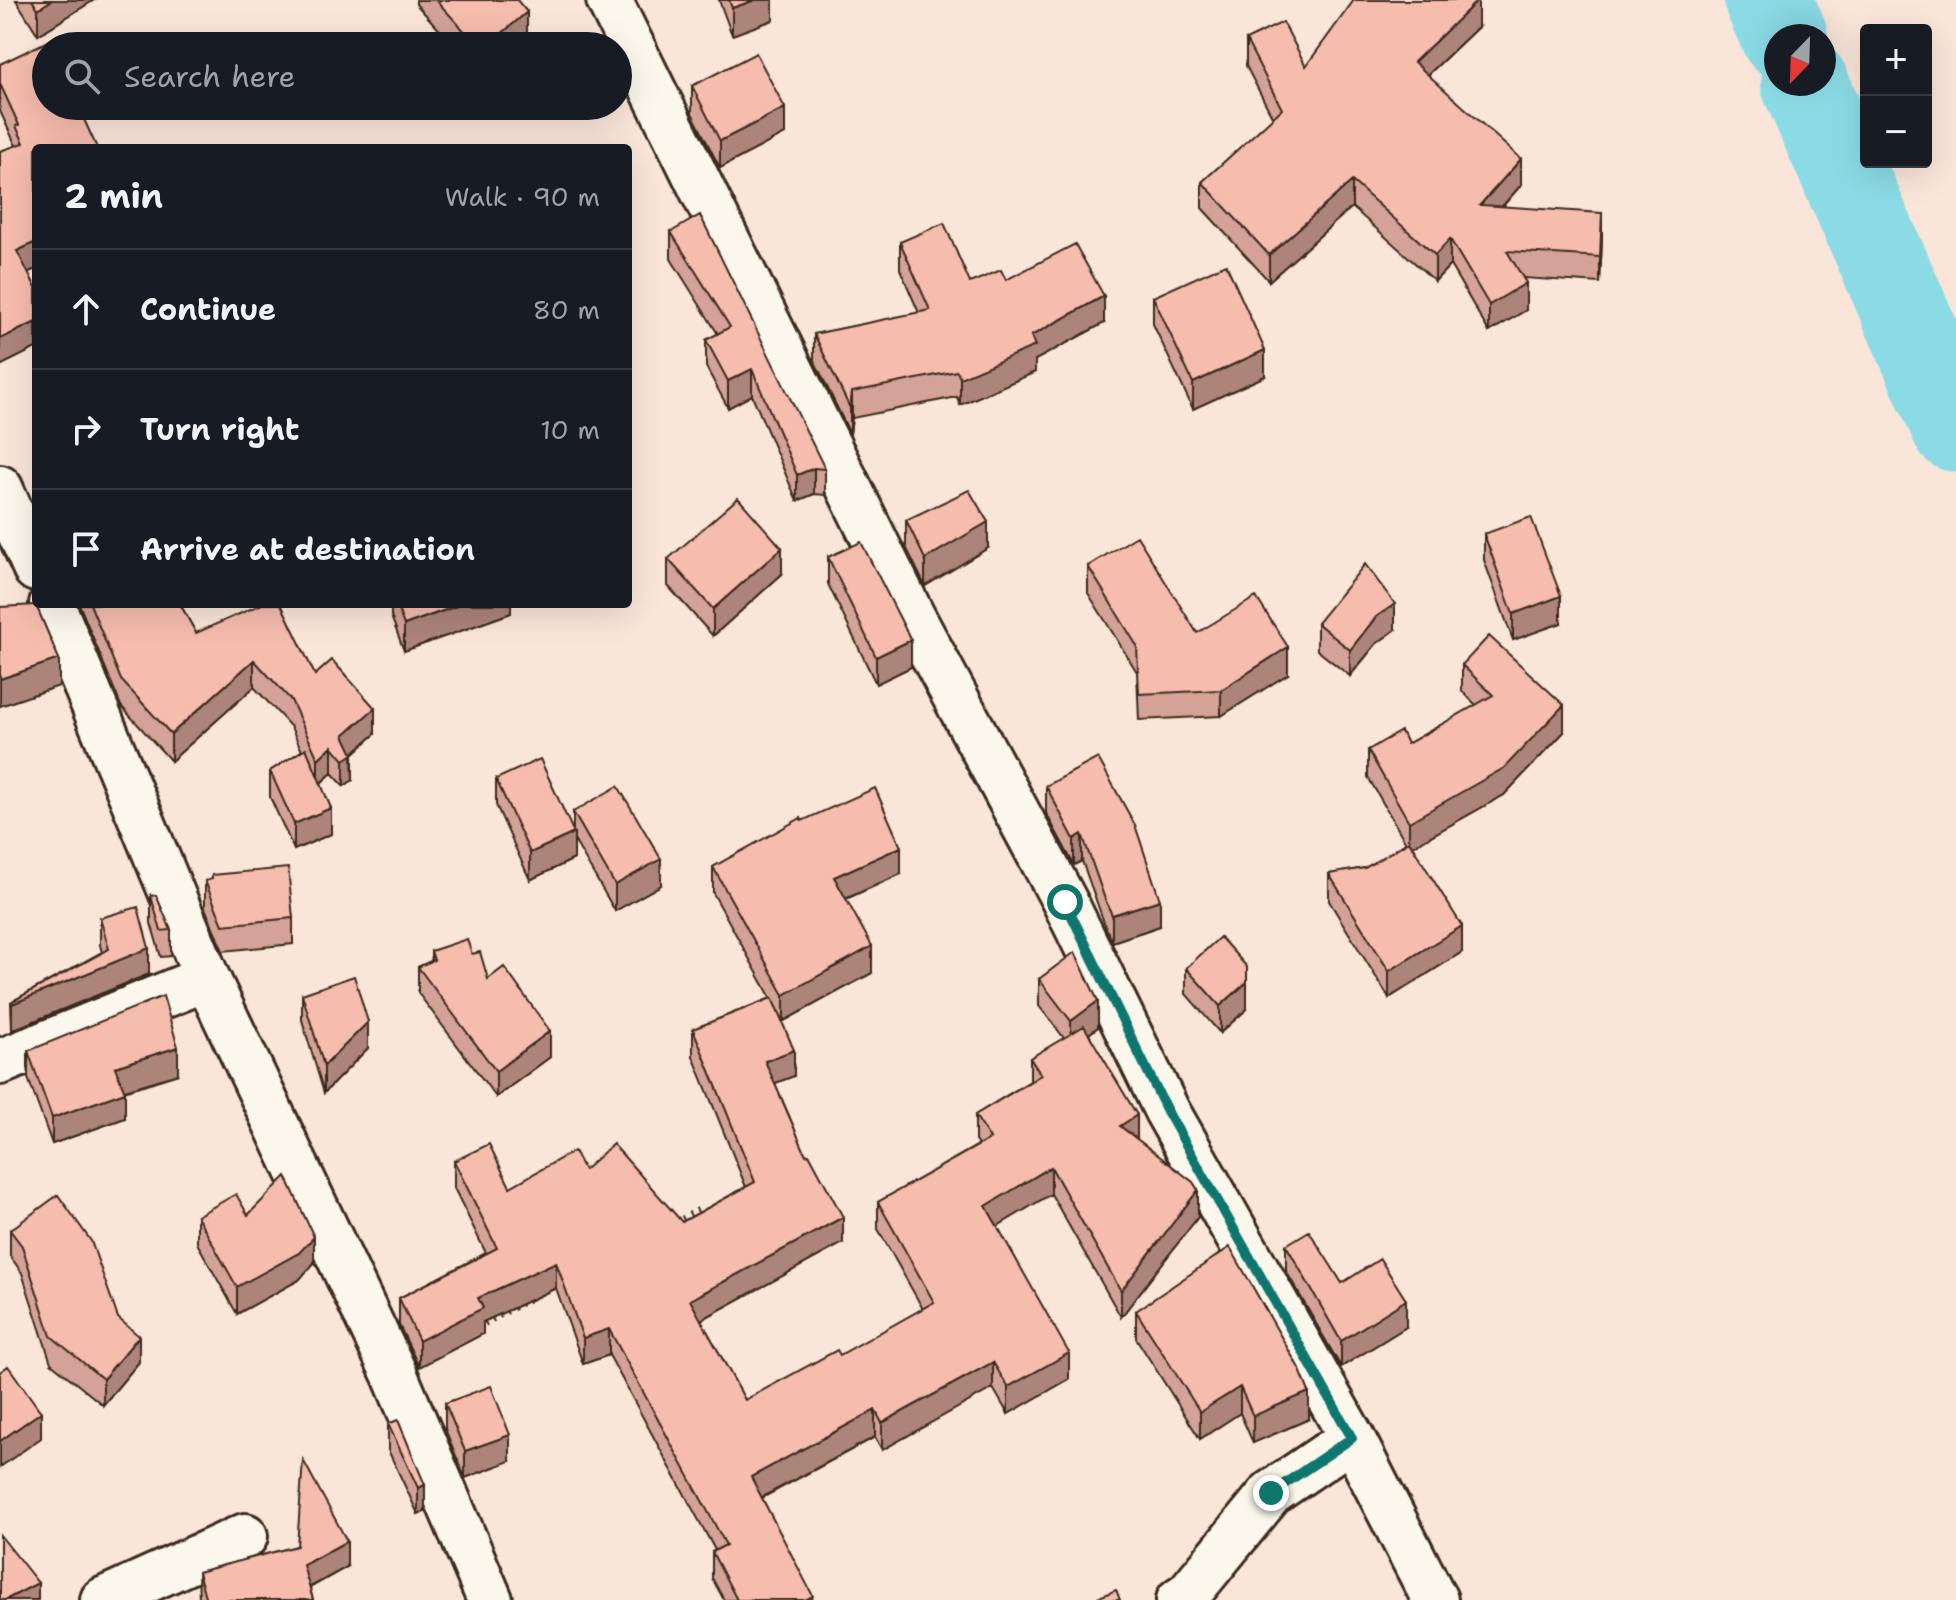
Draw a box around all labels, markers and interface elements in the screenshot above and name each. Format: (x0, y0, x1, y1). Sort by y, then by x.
north arrow (1764, 24, 1836, 96)
map controls (1860, 24, 1932, 168)
button: + (1860, 24, 1932, 96)
search box (32, 32, 632, 120)
icon: search (60, 54, 104, 98)
text: Search here (124, 56, 295, 97)
button: − (1860, 96, 1932, 168)
text: 2 min (64, 173, 163, 219)
text: Walk · 90 m (445, 179, 600, 214)
icon: ahead (64, 287, 108, 331)
text: Continue (140, 289, 276, 330)
text: 80 m (533, 292, 600, 327)
icon: right (64, 407, 108, 451)
text: Turn right (140, 409, 299, 450)
text: 10 m (540, 412, 600, 447)
icon: arrive (64, 527, 108, 571)
text: Arrive at destination (140, 529, 475, 570)
route start (1047, 884, 1083, 920)
route end (1253, 1475, 1289, 1511)

